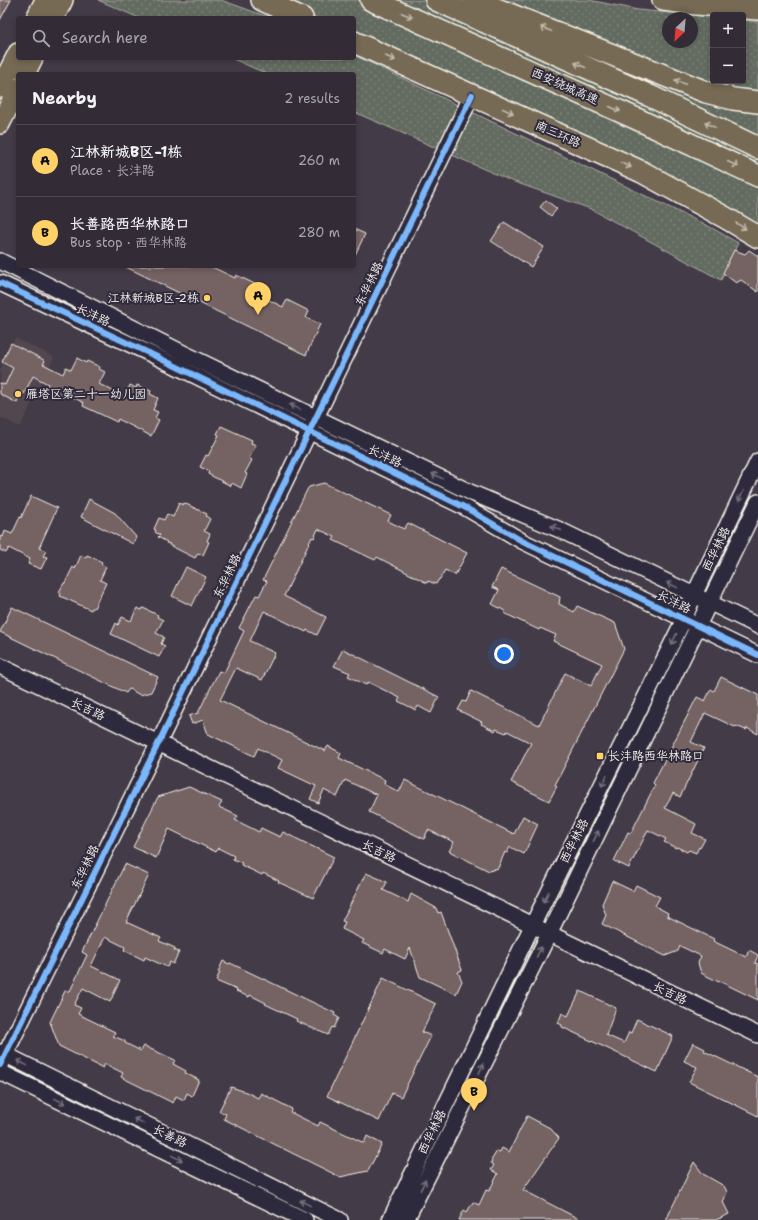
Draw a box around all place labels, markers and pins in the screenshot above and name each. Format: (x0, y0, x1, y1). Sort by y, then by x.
pin: A (245, 282, 271, 315)
place label: 江林新城B区-2栋 (108, 290, 199, 306)
marker: 江林新城B区-2栋 (202, 293, 212, 303)
place label: 雁塔区第二十一幼儿园 (26, 386, 146, 402)
marker: 雁塔区第二十一幼儿园 (13, 389, 23, 399)
place label: 长沣路西华林路口 (608, 748, 704, 764)
marker: 长沣路西华林路口 (595, 751, 605, 761)
pin: B (461, 1078, 487, 1111)

